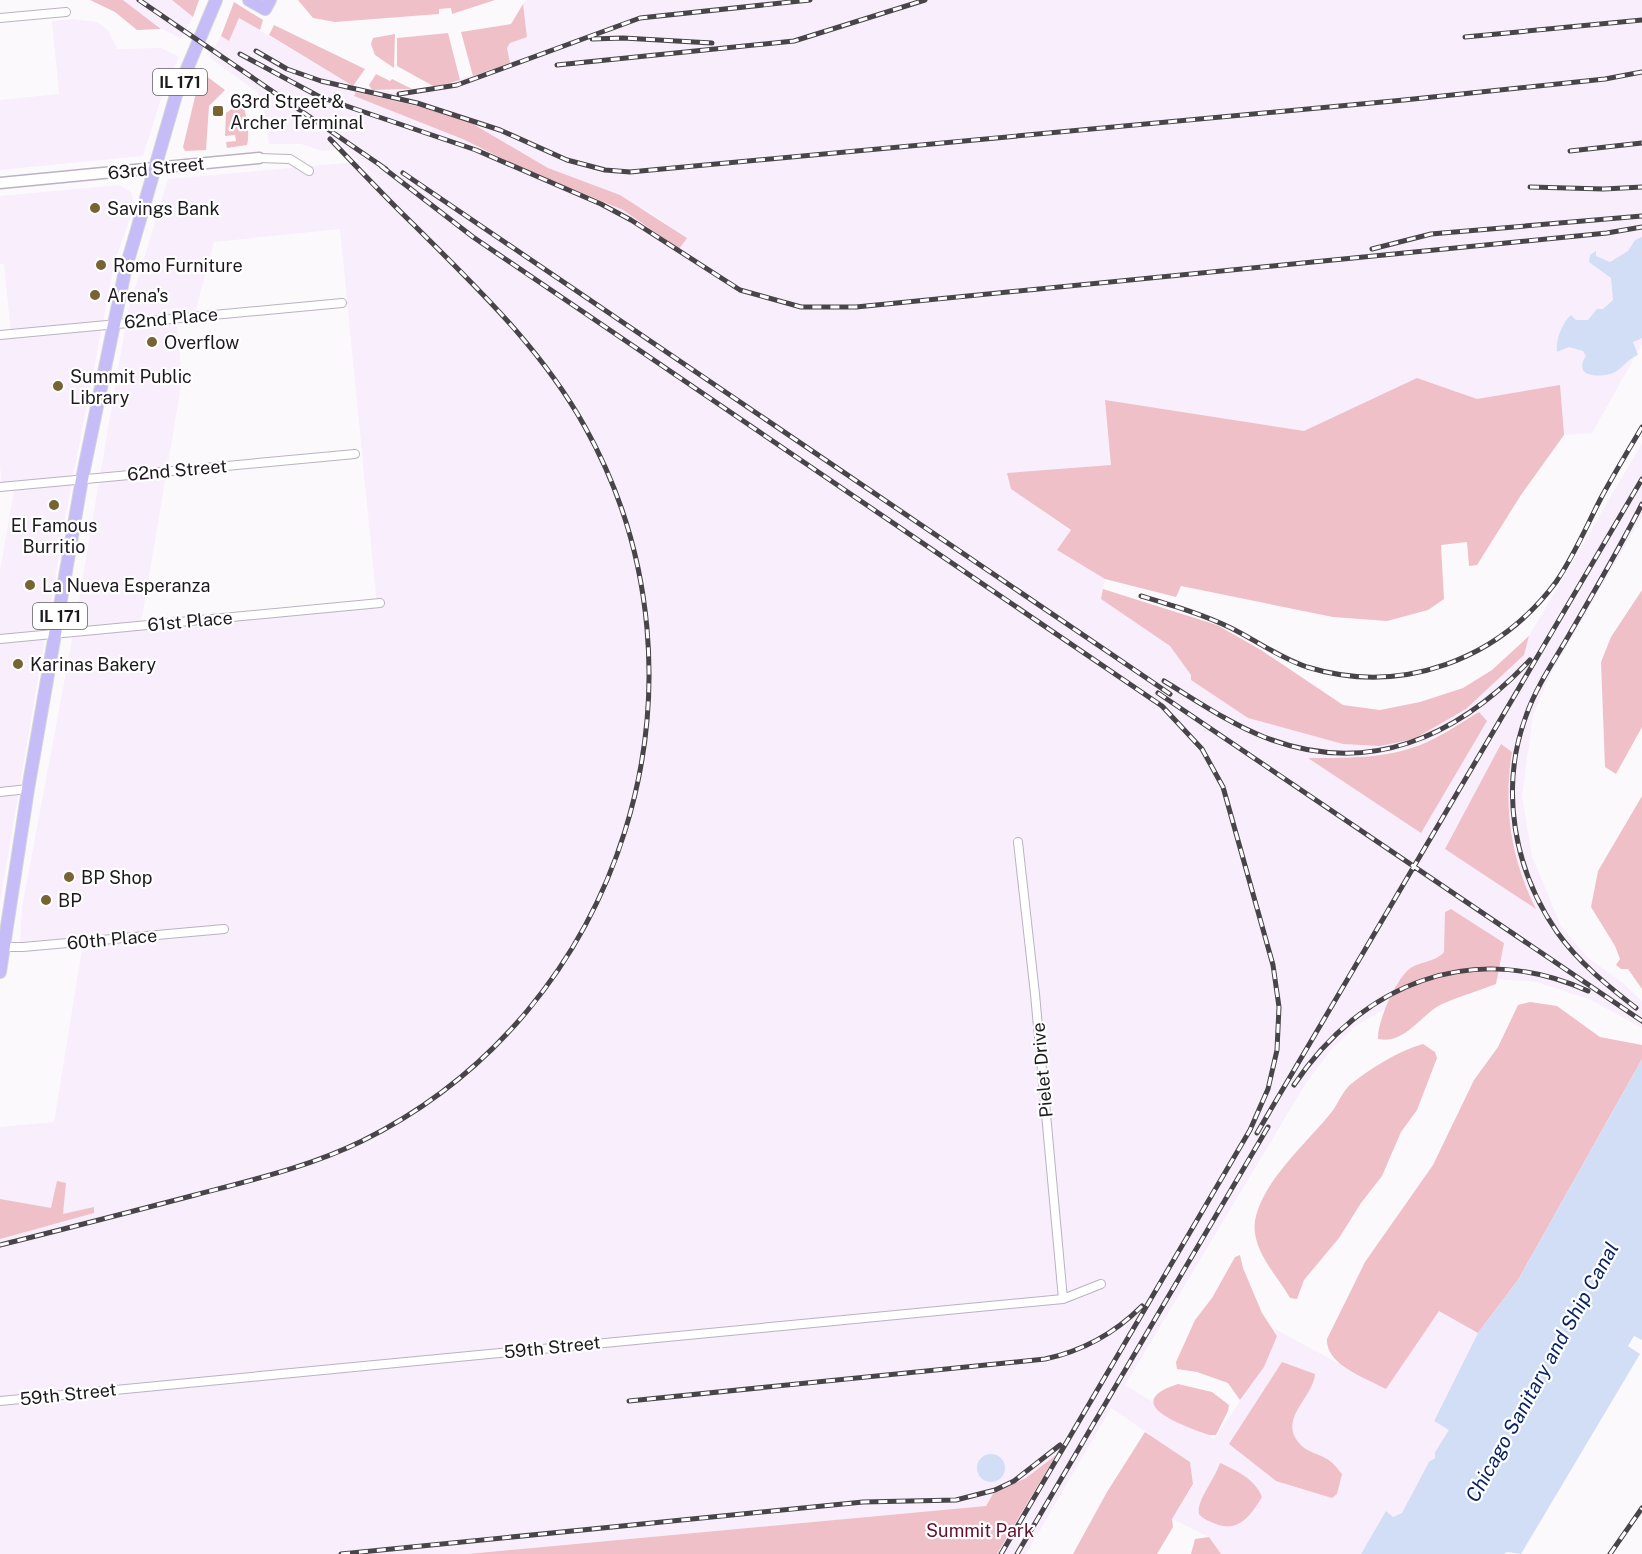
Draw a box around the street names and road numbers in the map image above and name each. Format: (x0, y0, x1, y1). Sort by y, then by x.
road number: IL 171 (153, 69, 207, 95)
street label: 63rd Street (107, 152, 205, 184)
street label: 62nd Place (123, 303, 219, 333)
street label: 62nd Street (126, 455, 228, 485)
road number: IL 171 (33, 603, 87, 629)
street label: 61st Place (146, 607, 234, 635)
street label: 60th Place (66, 925, 158, 953)
street label: Pielet Drive (1027, 1022, 1057, 1118)
street label: 59th Street (503, 1331, 601, 1363)
street label: 59th Street (19, 1378, 117, 1410)

